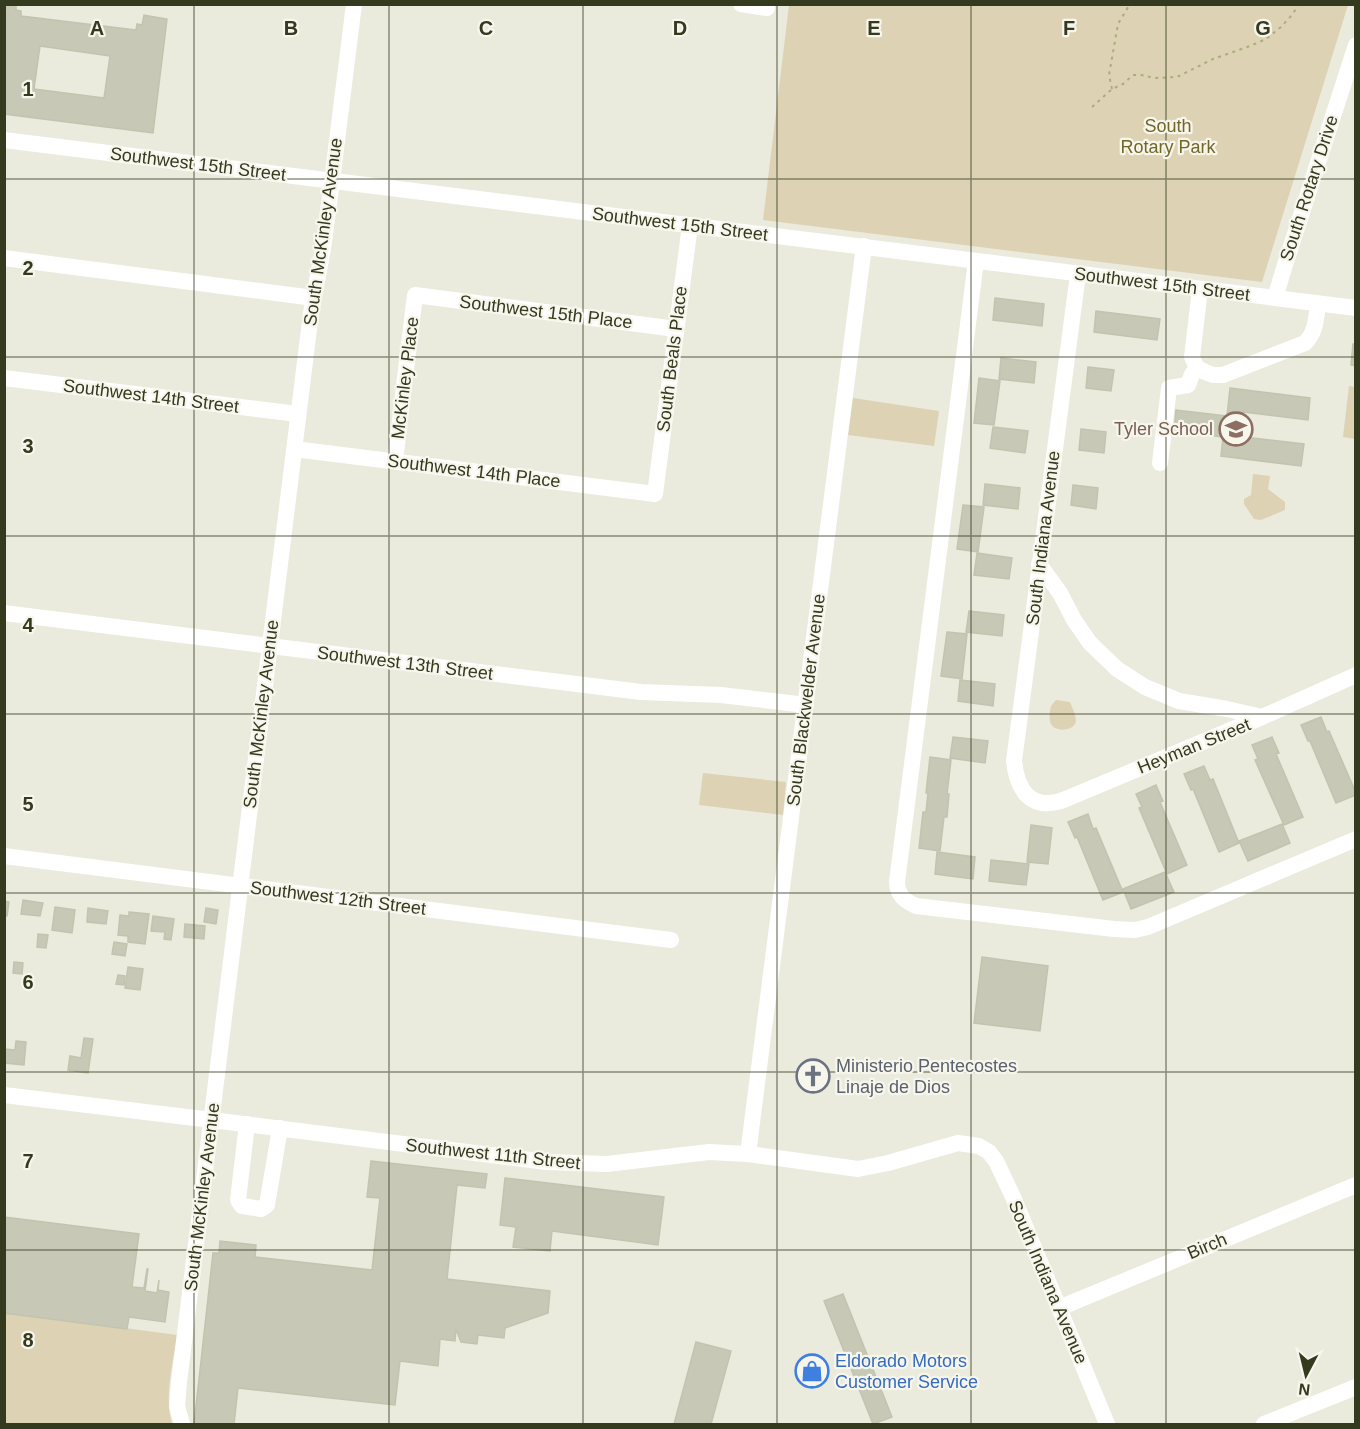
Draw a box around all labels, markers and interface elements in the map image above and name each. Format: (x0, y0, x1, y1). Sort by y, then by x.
text: A (90, 17, 104, 39)
text: B (284, 17, 298, 39)
text: C (479, 17, 493, 39)
text: D (673, 17, 687, 39)
text: E (867, 17, 881, 39)
text: F (1063, 17, 1075, 39)
text: G (1255, 17, 1271, 39)
text: 1 (22, 78, 34, 100)
street label: South Rotary Drive (1276, 113, 1342, 263)
park label: South Rotary Park (1120, 116, 1217, 157)
street label: South McKinley Avenue (300, 137, 346, 327)
street label: Southwest 15th Street (109, 143, 287, 185)
street label: Southwest 15th Street (591, 203, 769, 245)
text: 2 (22, 257, 34, 279)
street label: Southwest 15th Street (1073, 263, 1251, 305)
street label: South Beals Place (653, 285, 691, 433)
street label: Southwest 15th Place (458, 291, 634, 333)
street label: McKinley Place (388, 316, 422, 440)
street label: Southwest 14th Street (62, 375, 240, 417)
school or university icon: Tyler School (1218, 411, 1254, 447)
place label: Tyler School (1114, 419, 1213, 439)
text: 3 (22, 435, 34, 457)
street label: Southwest 14th Place (386, 450, 562, 492)
street label: South Indiana Avenue (1022, 450, 1064, 626)
street label: South Blackwelder Avenue (783, 593, 829, 807)
text: 4 (22, 614, 34, 636)
street label: South McKinley Avenue (240, 619, 282, 809)
street label: Southwest 13th Street (316, 642, 494, 684)
street label: Heyman Street (1135, 714, 1253, 778)
text: 5 (22, 793, 34, 815)
street label: Southwest 12th Street (249, 877, 427, 919)
text: 6 (22, 971, 34, 993)
place label: Ministerio Pentecostes Linaje de Dios (836, 1056, 1017, 1097)
church icon: Ministerio Pentecostes Linaje de Dios (795, 1058, 831, 1094)
street label: South McKinley Avenue (181, 1102, 223, 1292)
street label: Southwest 11th Street (405, 1135, 581, 1173)
text: 7 (22, 1150, 34, 1172)
street label: South Indiana Avenue (1004, 1197, 1092, 1367)
street label: Birch (1184, 1229, 1230, 1263)
text: 8 (22, 1329, 34, 1351)
north arrow (1276, 1345, 1336, 1405)
place label: Eldorado Motors Customer Service (835, 1351, 978, 1392)
shop icon: Eldorado Motors Customer Service (794, 1353, 830, 1389)
text: N (1297, 1380, 1311, 1399)

